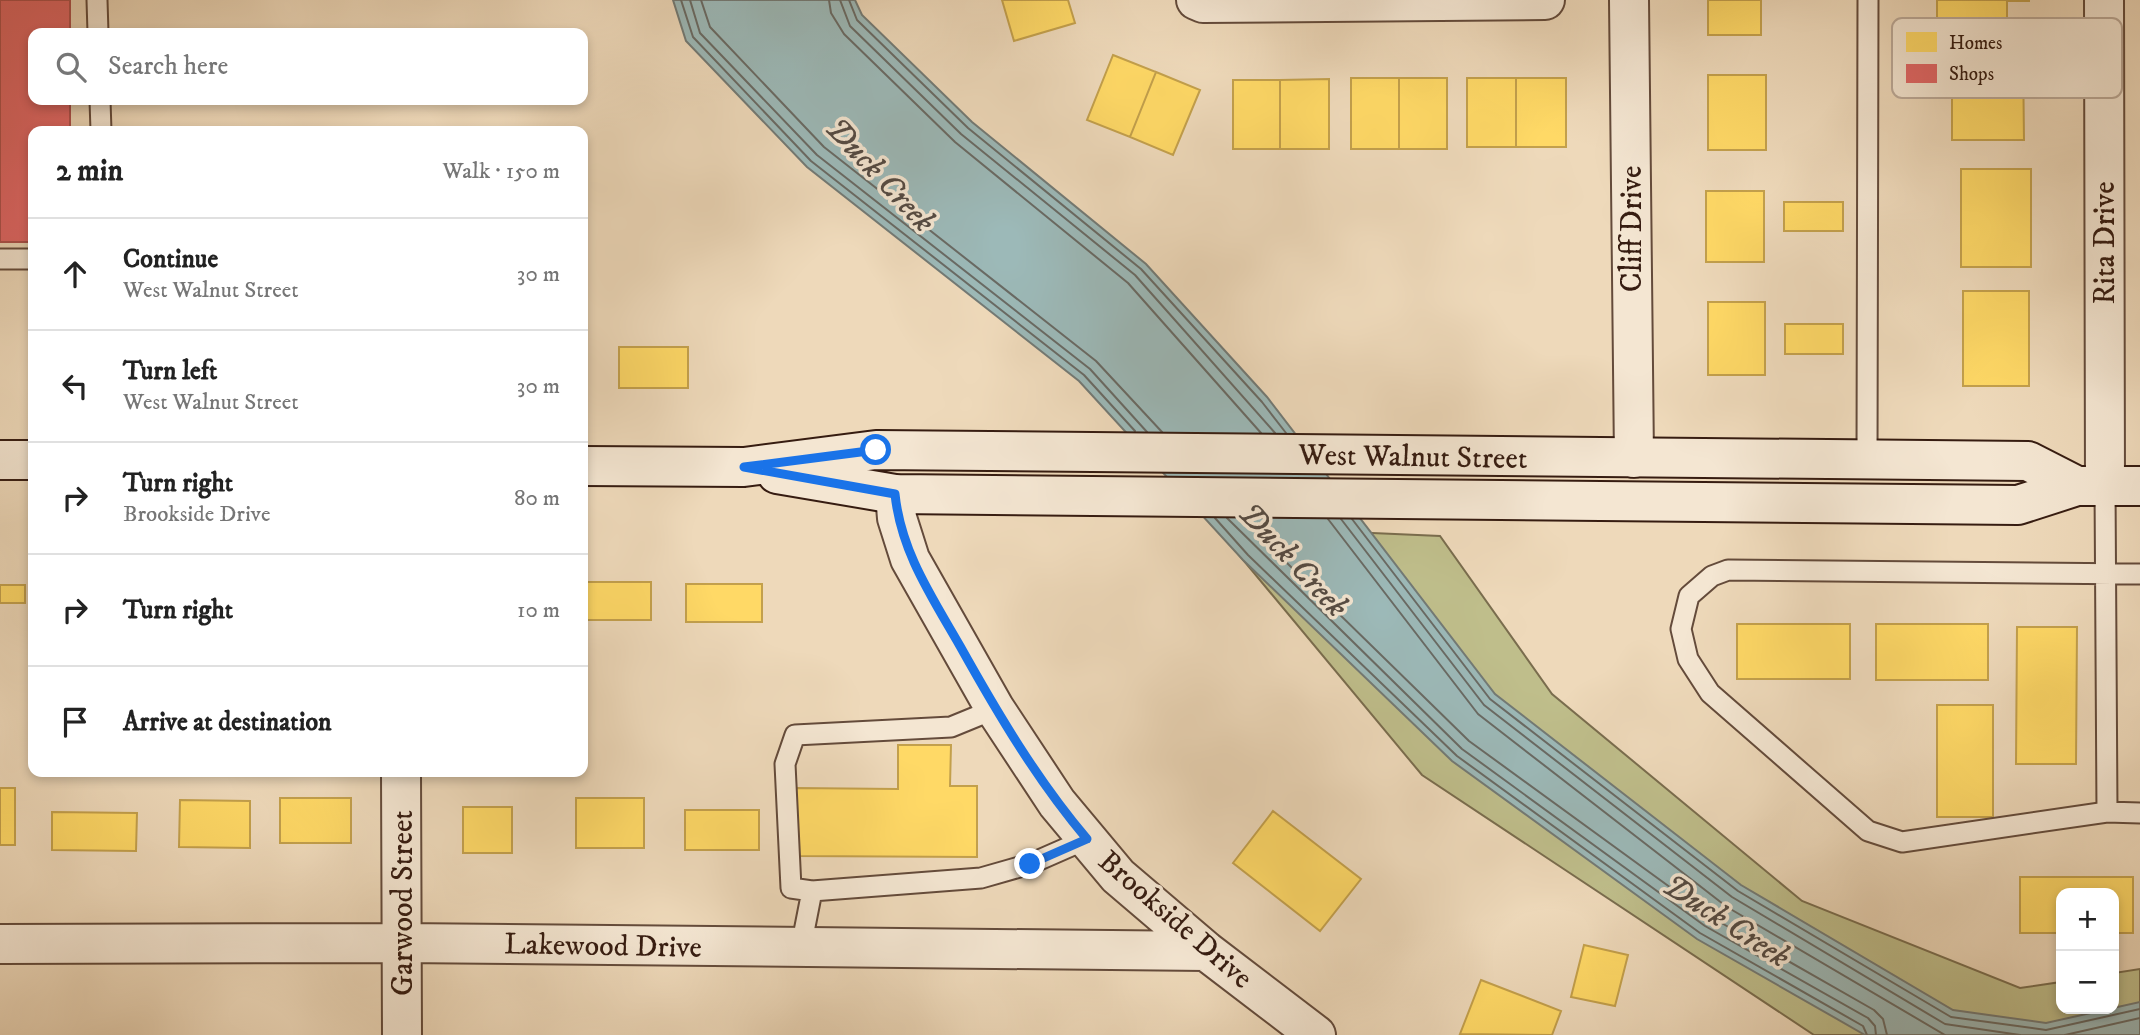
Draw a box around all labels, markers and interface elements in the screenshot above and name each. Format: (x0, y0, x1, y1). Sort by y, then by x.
legend (1892, 18, 2122, 98)
search box (28, 28, 588, 105)
text: Homes (1949, 32, 2002, 55)
icon: search (52, 48, 90, 86)
text: Search here (108, 50, 228, 83)
text: Shops (1949, 63, 1994, 86)
water label: Duck Creek (816, 109, 943, 242)
text: 2 min (56, 153, 123, 190)
text: Walk · 150 m (443, 157, 560, 186)
street label: Cliff Drive (1614, 166, 1651, 292)
street label: Rita Drive (2087, 181, 2124, 305)
text: Continue (123, 243, 218, 276)
icon: ahead (56, 255, 94, 293)
text: 30 m (517, 260, 560, 289)
text: West Walnut Street (123, 276, 299, 305)
text: Turn left (123, 355, 217, 388)
icon: left (56, 367, 94, 405)
text: 30 m (517, 372, 560, 401)
text: West Walnut Street (123, 388, 299, 417)
route start (860, 434, 891, 465)
street label: West Walnut Street (1297, 437, 1528, 478)
text: Turn right (123, 467, 233, 500)
icon: right (56, 479, 94, 517)
text: 80 m (514, 484, 560, 513)
water label: Duck Creek (1229, 494, 1356, 627)
text: Brookside Drive (123, 500, 270, 529)
icon: right (56, 591, 94, 629)
text: Turn right (123, 594, 233, 627)
text: 10 m (517, 596, 560, 625)
icon: arrive (56, 703, 94, 741)
text: Arrive at destination (123, 706, 332, 739)
street label: Garwood Street (385, 810, 422, 996)
street label: Brookside Drive (1090, 843, 1260, 997)
route end (1014, 848, 1045, 879)
water label: Duck Creek (1655, 866, 1797, 978)
map controls (2056, 888, 2119, 1014)
button: + (2056, 888, 2119, 951)
street label: Lakewood Drive (504, 926, 702, 967)
button: − (2056, 951, 2119, 1014)

